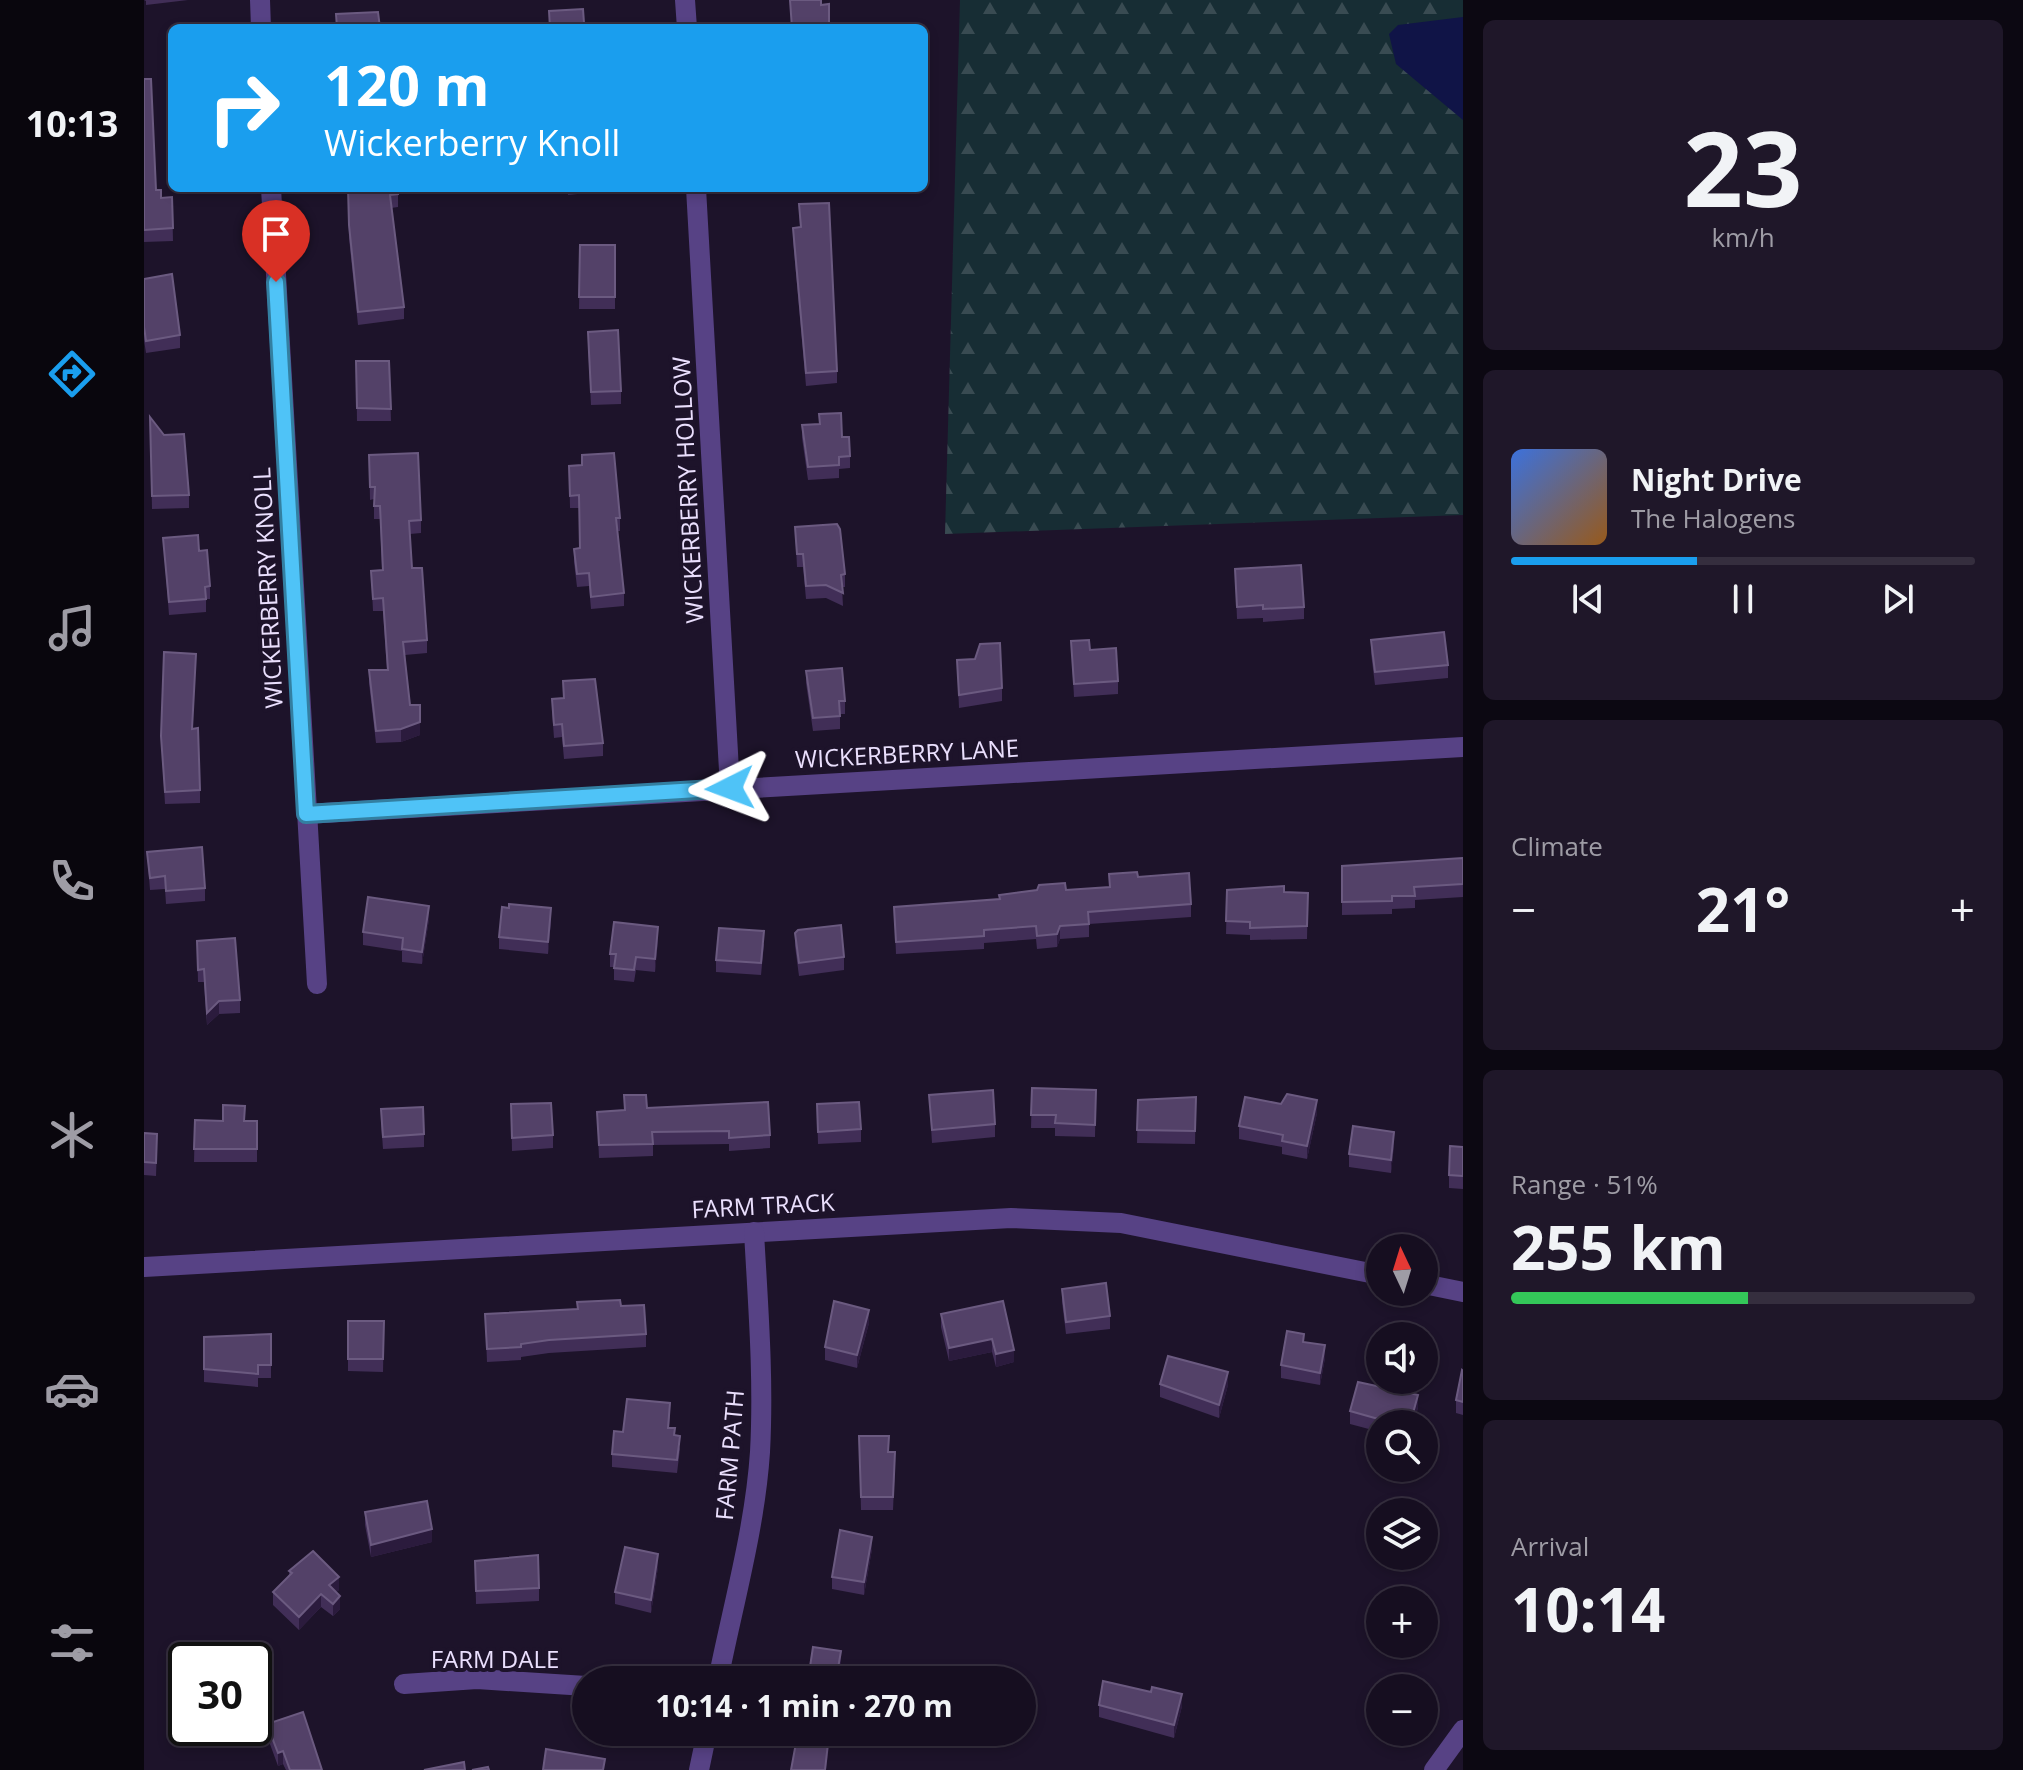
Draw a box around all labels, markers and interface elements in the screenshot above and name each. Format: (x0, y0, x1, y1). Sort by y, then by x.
text: 120 m (324, 46, 490, 122)
icon: right (192, 56, 296, 160)
text: 23 (1684, 96, 1802, 237)
text: 10:13 (26, 99, 118, 148)
text: Wickerberry Knoll (324, 118, 620, 167)
pin (242, 200, 310, 282)
icon: arrive (254, 212, 298, 256)
text: km/h (1711, 219, 1775, 255)
icon: directions (44, 346, 100, 402)
street label: WICKERBERRY HOLLOW (664, 356, 710, 624)
text: Night Drive (1631, 459, 1802, 500)
street label: WICKERBERRY KNOLL (244, 467, 290, 709)
text: The Halogens (1631, 500, 1796, 536)
icon: previous (1566, 577, 1610, 621)
icon: pause (1721, 577, 1765, 621)
icon: next (1876, 577, 1920, 621)
icon: music (44, 600, 100, 656)
street label: WICKERBERRY LANE (794, 731, 1020, 775)
position arrow (688, 746, 772, 830)
text: Climate (1511, 828, 1603, 864)
icon: phone (44, 853, 100, 909)
text: 21° (1696, 868, 1790, 950)
text: − (1511, 879, 1536, 939)
text: + (1950, 879, 1975, 939)
icon: climate (44, 1107, 100, 1163)
text: Range · 51% (1511, 1166, 1658, 1202)
street label: FARM TRACK (691, 1185, 836, 1225)
text: 255 km (1511, 1206, 1726, 1288)
north arrow (1366, 1234, 1438, 1306)
map controls (1366, 1234, 1438, 1746)
button: sound (1366, 1322, 1438, 1394)
icon: car (44, 1361, 100, 1417)
street label: FARM PATH (707, 1388, 751, 1522)
button: search (1366, 1410, 1438, 1482)
button: layers (1366, 1498, 1438, 1570)
text: Arrival (1511, 1528, 1589, 1564)
text: 10:14 (1511, 1568, 1665, 1650)
button: + (1366, 1586, 1438, 1658)
icon: filters (44, 1615, 100, 1671)
speed limit sign: 30 (168, 1642, 272, 1746)
street label: FARM DALE (431, 1642, 559, 1675)
button: − (1366, 1674, 1438, 1746)
text: 10:14 · 1 min · 270 m (655, 1685, 953, 1726)

